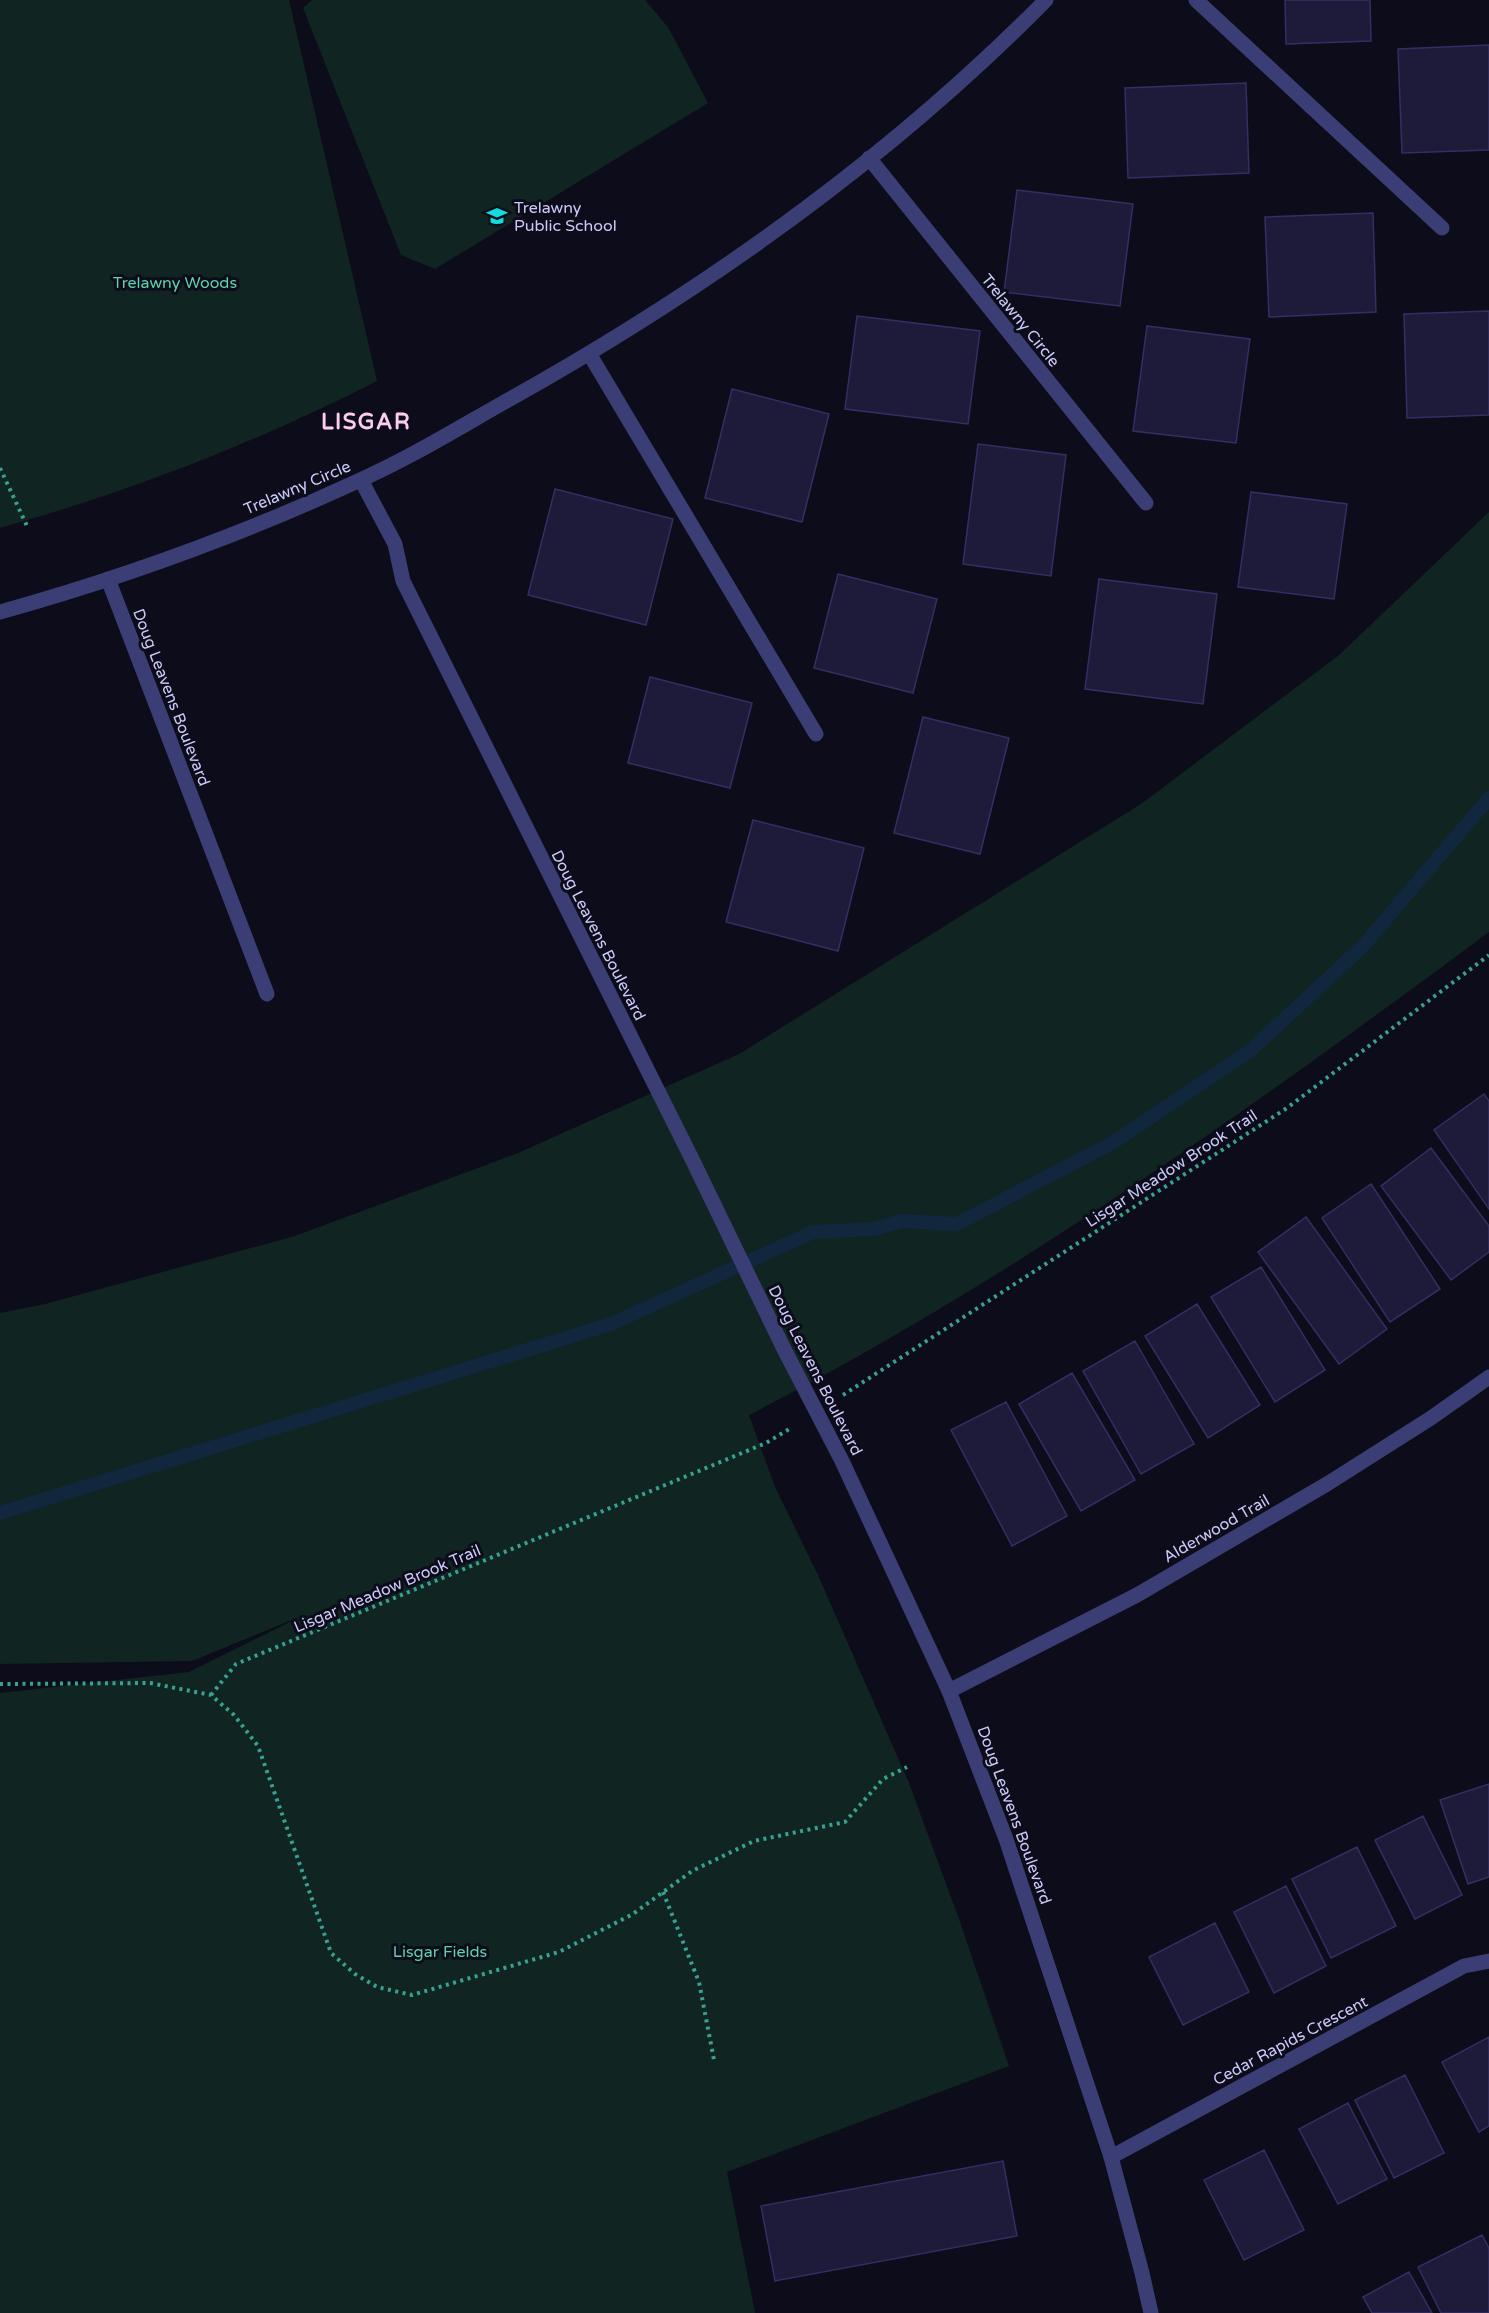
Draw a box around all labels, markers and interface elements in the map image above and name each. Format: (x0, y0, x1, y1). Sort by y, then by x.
place label: Trelawny Public School (514, 198, 617, 236)
school or university icon: Trelawny Public School (485, 204, 509, 228)
street label: Trelawny Circle (977, 270, 1064, 371)
park label: Trelawny Woods (113, 273, 237, 293)
district label: LISGAR (321, 409, 411, 435)
street label: Trelawny Circle (241, 456, 354, 519)
street label: Doug Leavens Boulevard (128, 606, 214, 789)
street label: Doug Leavens Boulevard (546, 847, 650, 1024)
street label: Lisgar Meadow Brook Trail (1082, 1106, 1261, 1232)
street label: Doug Leavens Boulevard (763, 1282, 867, 1459)
street label: Alderwood Trail (1160, 1490, 1273, 1567)
street label: Lisgar Meadow Brook Trail (291, 1540, 484, 1637)
street label: Doug Leavens Boulevard (972, 1723, 1056, 1907)
park label: Lisgar Fields (393, 1942, 487, 1962)
street label: Cedar Rapids Crescent (1210, 1992, 1371, 2090)

